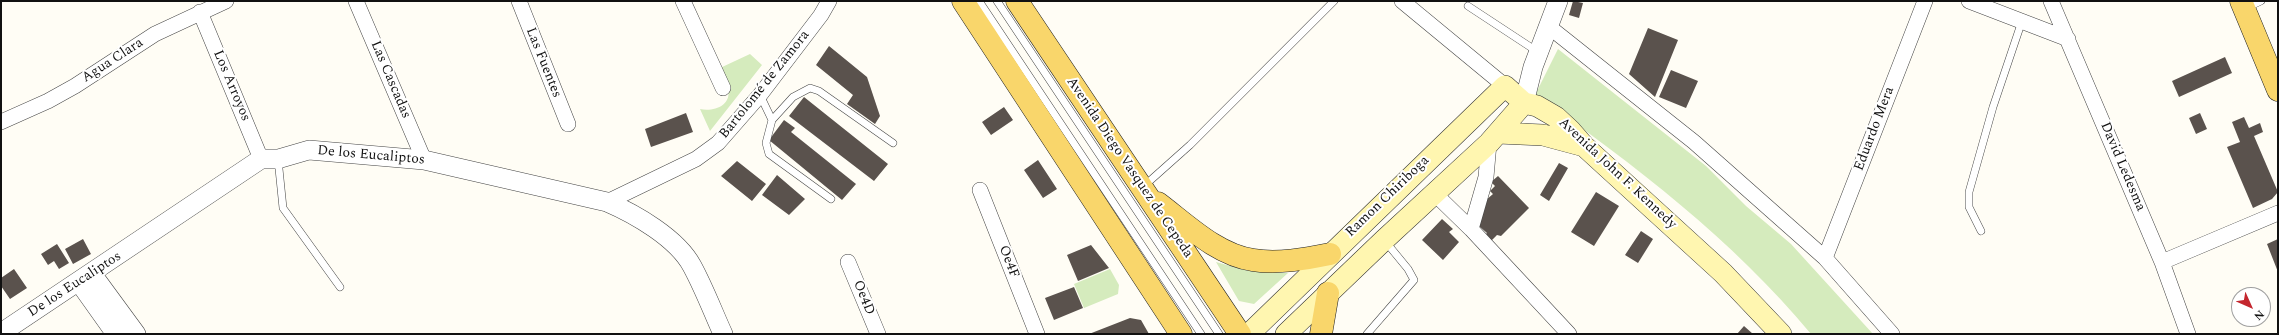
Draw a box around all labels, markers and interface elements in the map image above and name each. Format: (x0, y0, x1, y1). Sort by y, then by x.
street label: Las Fuentes (521, 25, 565, 101)
street label: Bartolomé de Zamora (716, 28, 814, 142)
street label: Agua Clara (79, 35, 147, 87)
street label: Las Cascadas (366, 39, 414, 121)
street label: Los Arroyos (209, 48, 253, 124)
street label: Avenida Diego Vasquez de Cepeda (1062, 74, 1196, 262)
street label: Eduardo Mera (1851, 85, 1899, 173)
street label: Avenida John F. Kennedy (1554, 115, 1680, 233)
street label: David Ledesma (2096, 120, 2148, 214)
street label: De los Eucaliptos (317, 143, 425, 169)
street label: Ramon Chiriboga (1343, 153, 1433, 241)
street label: Oe4F (994, 243, 1022, 281)
street label: De los Eucaliptos (25, 249, 125, 321)
street label: Oe4D (848, 278, 878, 318)
north arrow (2231, 287, 2271, 327)
text: N (2250, 306, 2268, 324)

